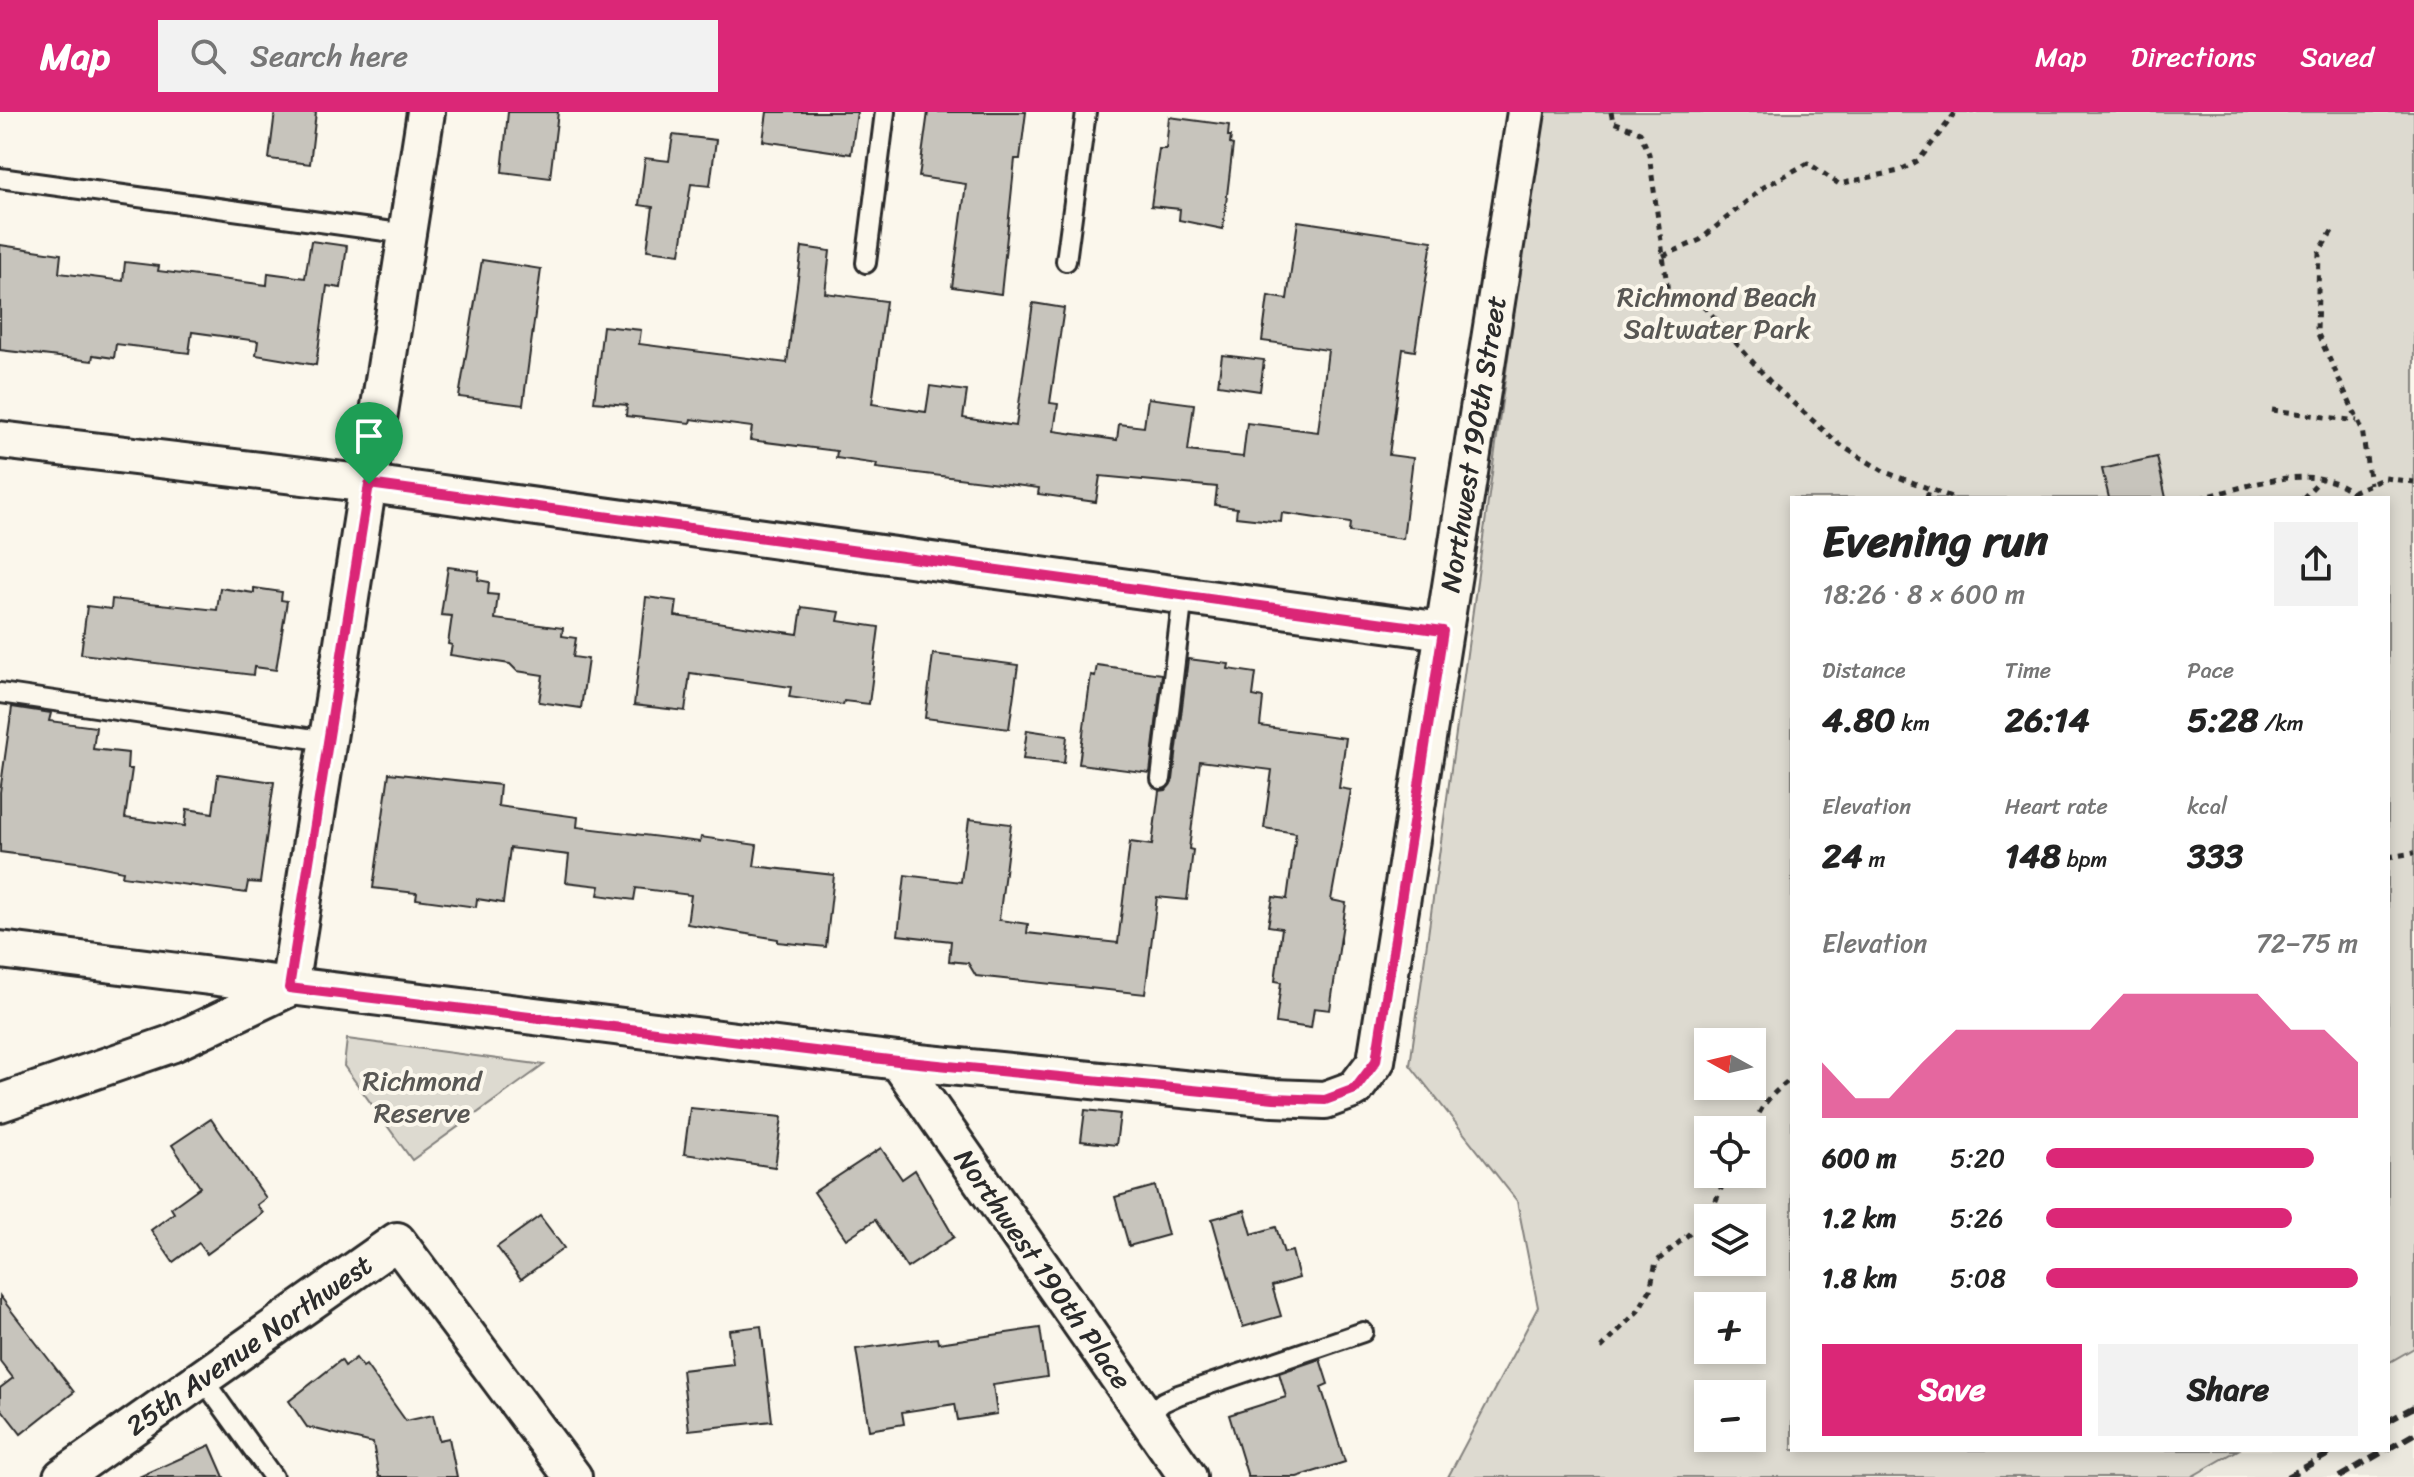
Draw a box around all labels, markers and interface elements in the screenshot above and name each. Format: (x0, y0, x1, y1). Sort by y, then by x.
search box (158, 20, 718, 92)
text: Map (40, 23, 110, 90)
text: Search here (250, 29, 408, 83)
text: Map (2035, 32, 2087, 81)
text: Directions (2131, 32, 2256, 81)
text: Saved (2300, 32, 2374, 81)
icon: search (186, 34, 230, 78)
park label: Richmond Beach Saltwater Park (1617, 272, 1817, 353)
street label: Northwest 190th Street (1425, 292, 1521, 596)
pin (335, 402, 403, 484)
icon: arrive (347, 414, 391, 458)
text: Evening run (1822, 502, 2048, 580)
button: share (2274, 522, 2358, 606)
text: 18:26 · 8 × 600 m (1822, 571, 2025, 617)
text: Distance (1822, 651, 1906, 690)
text: Time (2005, 651, 2051, 690)
text: Pace (2187, 651, 2234, 690)
text: 4.80 (1822, 690, 1896, 750)
text: 26:14 (2005, 690, 2090, 750)
text: 5:28 (2187, 690, 2259, 750)
text: km (1896, 704, 1930, 743)
text: /km (2259, 704, 2304, 743)
text: Elevation (1822, 787, 1911, 826)
text: Heart rate (2005, 787, 2108, 826)
text: kcal (2187, 787, 2227, 826)
text: 24 (1822, 826, 1863, 886)
text: 148 (2005, 826, 2061, 886)
text: 333 (2187, 826, 2243, 886)
text: m (1863, 840, 1886, 879)
text: bpm (2061, 840, 2107, 879)
text: Elevation (1822, 920, 1927, 966)
text: 72–75 m (2256, 920, 2358, 966)
north arrow (1694, 1028, 1766, 1100)
map controls (1694, 1028, 1766, 1452)
park label: Richmond Reserve (363, 1056, 484, 1137)
button: locate (1694, 1116, 1766, 1188)
text: 600 m (1822, 1135, 1896, 1181)
text: 5:20 (1950, 1135, 2005, 1181)
street label: Northwest 190th Place (941, 1138, 1145, 1400)
text: 1.2 km (1822, 1195, 1897, 1241)
text: 5:26 (1950, 1195, 2004, 1241)
button: layers (1694, 1204, 1766, 1276)
street label: 25th Avenue Northwest (115, 1241, 383, 1449)
text: 1.8 km (1822, 1255, 1897, 1301)
text: 5:08 (1950, 1255, 2006, 1301)
button: + (1694, 1292, 1766, 1364)
button: Save (1822, 1344, 2082, 1436)
button: Share (2098, 1344, 2358, 1436)
button: − (1694, 1380, 1766, 1452)

